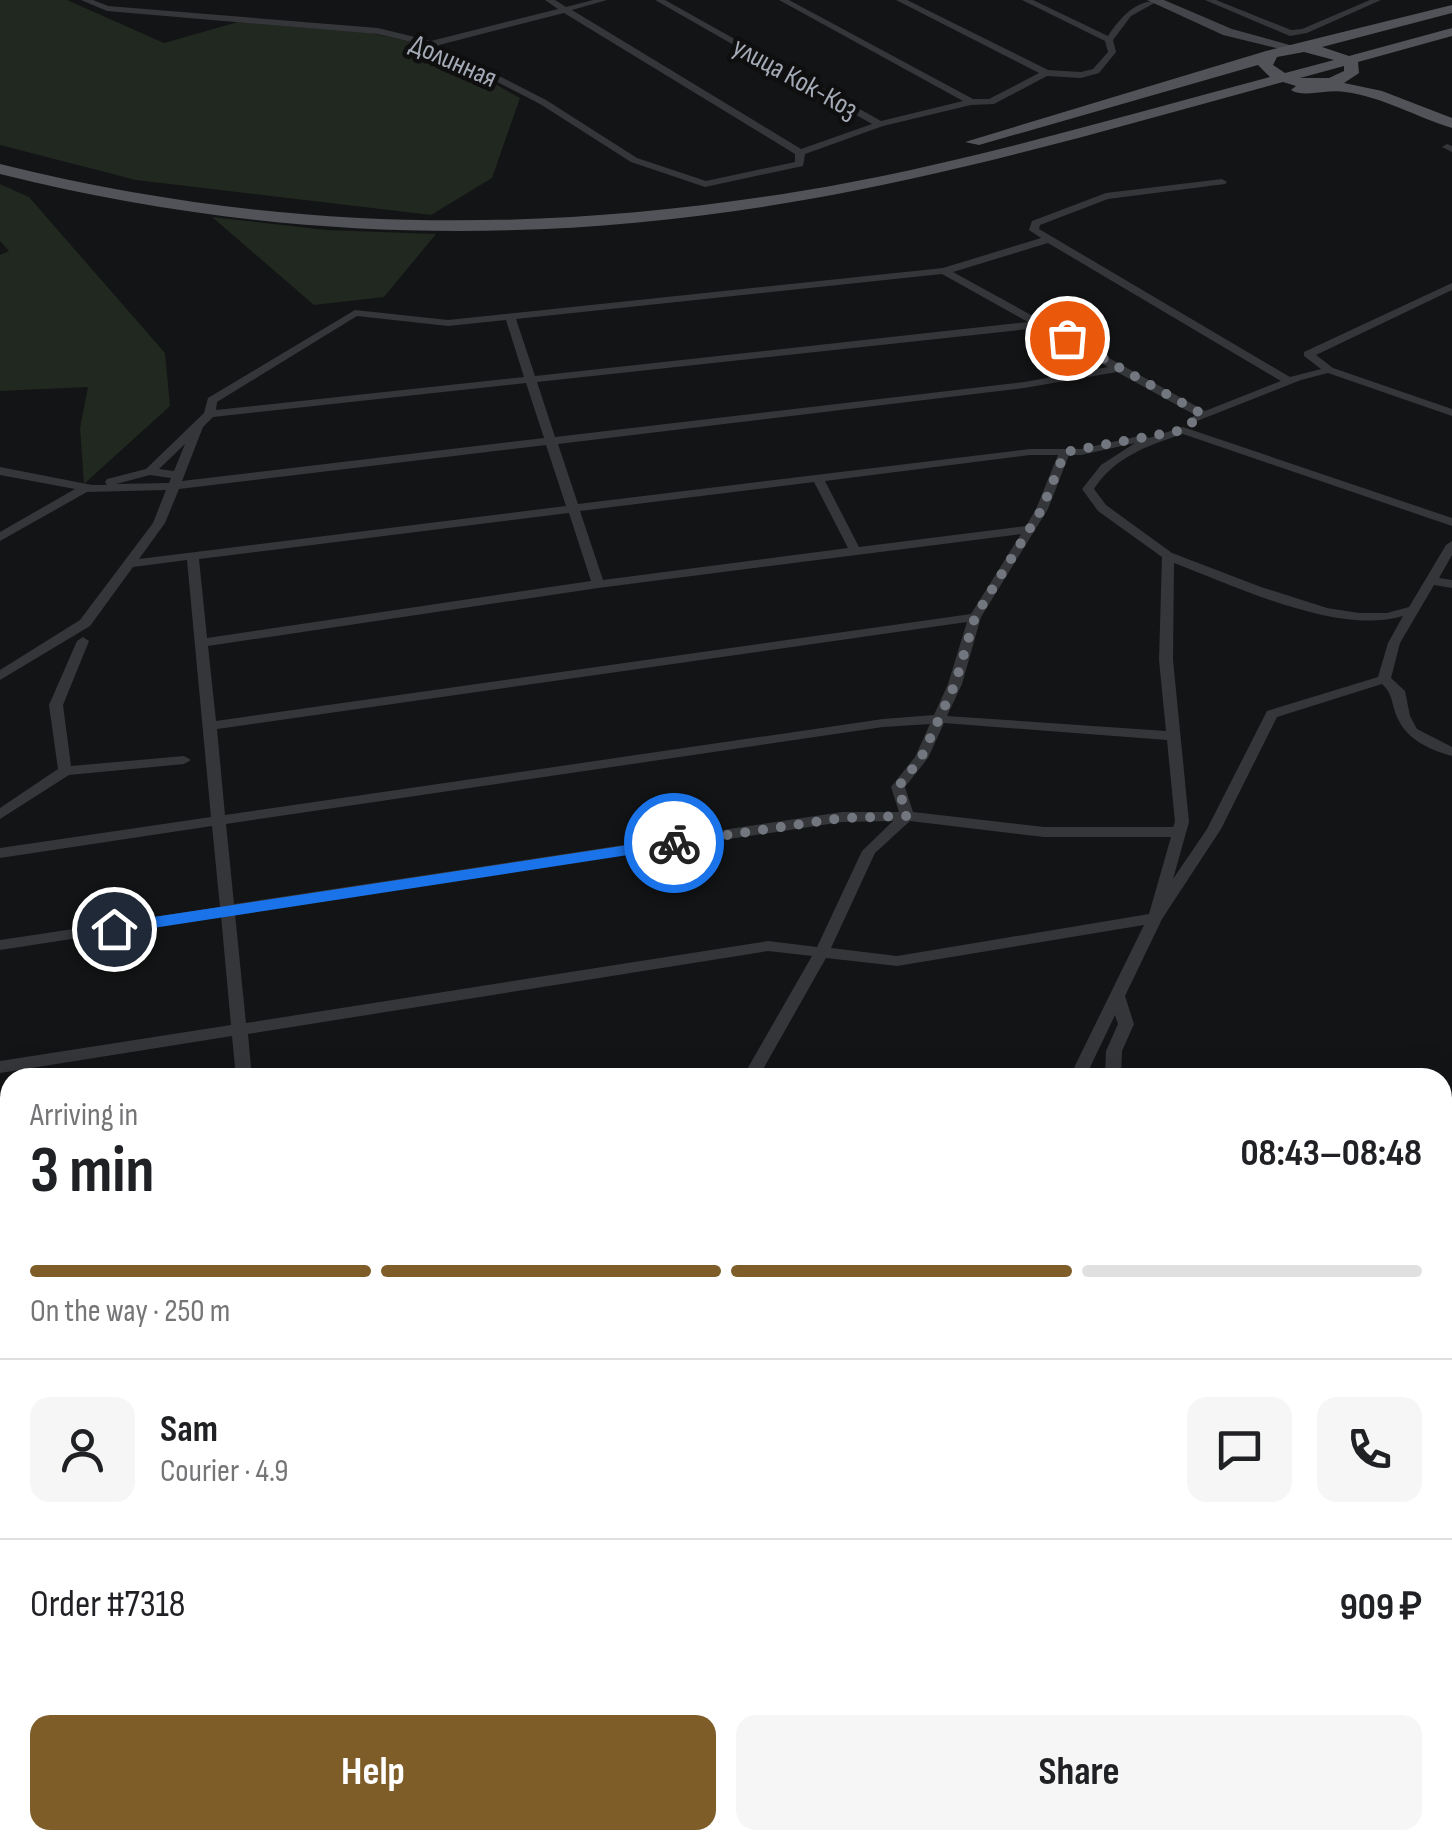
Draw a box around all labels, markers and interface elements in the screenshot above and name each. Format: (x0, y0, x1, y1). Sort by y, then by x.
street label: Долинная (405, 28, 502, 95)
street label: улица Кок-Коз (727, 30, 864, 126)
pin (1025, 296, 1110, 381)
icon: bag (1040, 311, 1095, 366)
courier (624, 793, 724, 893)
icon: bike (647, 816, 702, 871)
pin (72, 887, 157, 972)
icon: home (87, 902, 142, 957)
text: Arriving in (30, 1096, 138, 1135)
text: 08:43–08:48 (1241, 1131, 1422, 1176)
text: 3 min (30, 1133, 154, 1211)
text: On the way · 250 m (30, 1292, 230, 1331)
button: person (30, 1397, 135, 1502)
button: chat (1187, 1397, 1292, 1502)
button: phone (1317, 1397, 1422, 1502)
text: Sam (160, 1407, 218, 1452)
text: Courier · 4.9 (160, 1452, 288, 1491)
text: Order #7318 (30, 1582, 186, 1627)
text: 909 ₽ (1340, 1585, 1422, 1630)
button: Help (30, 1715, 716, 1830)
button: Share (736, 1715, 1422, 1830)

